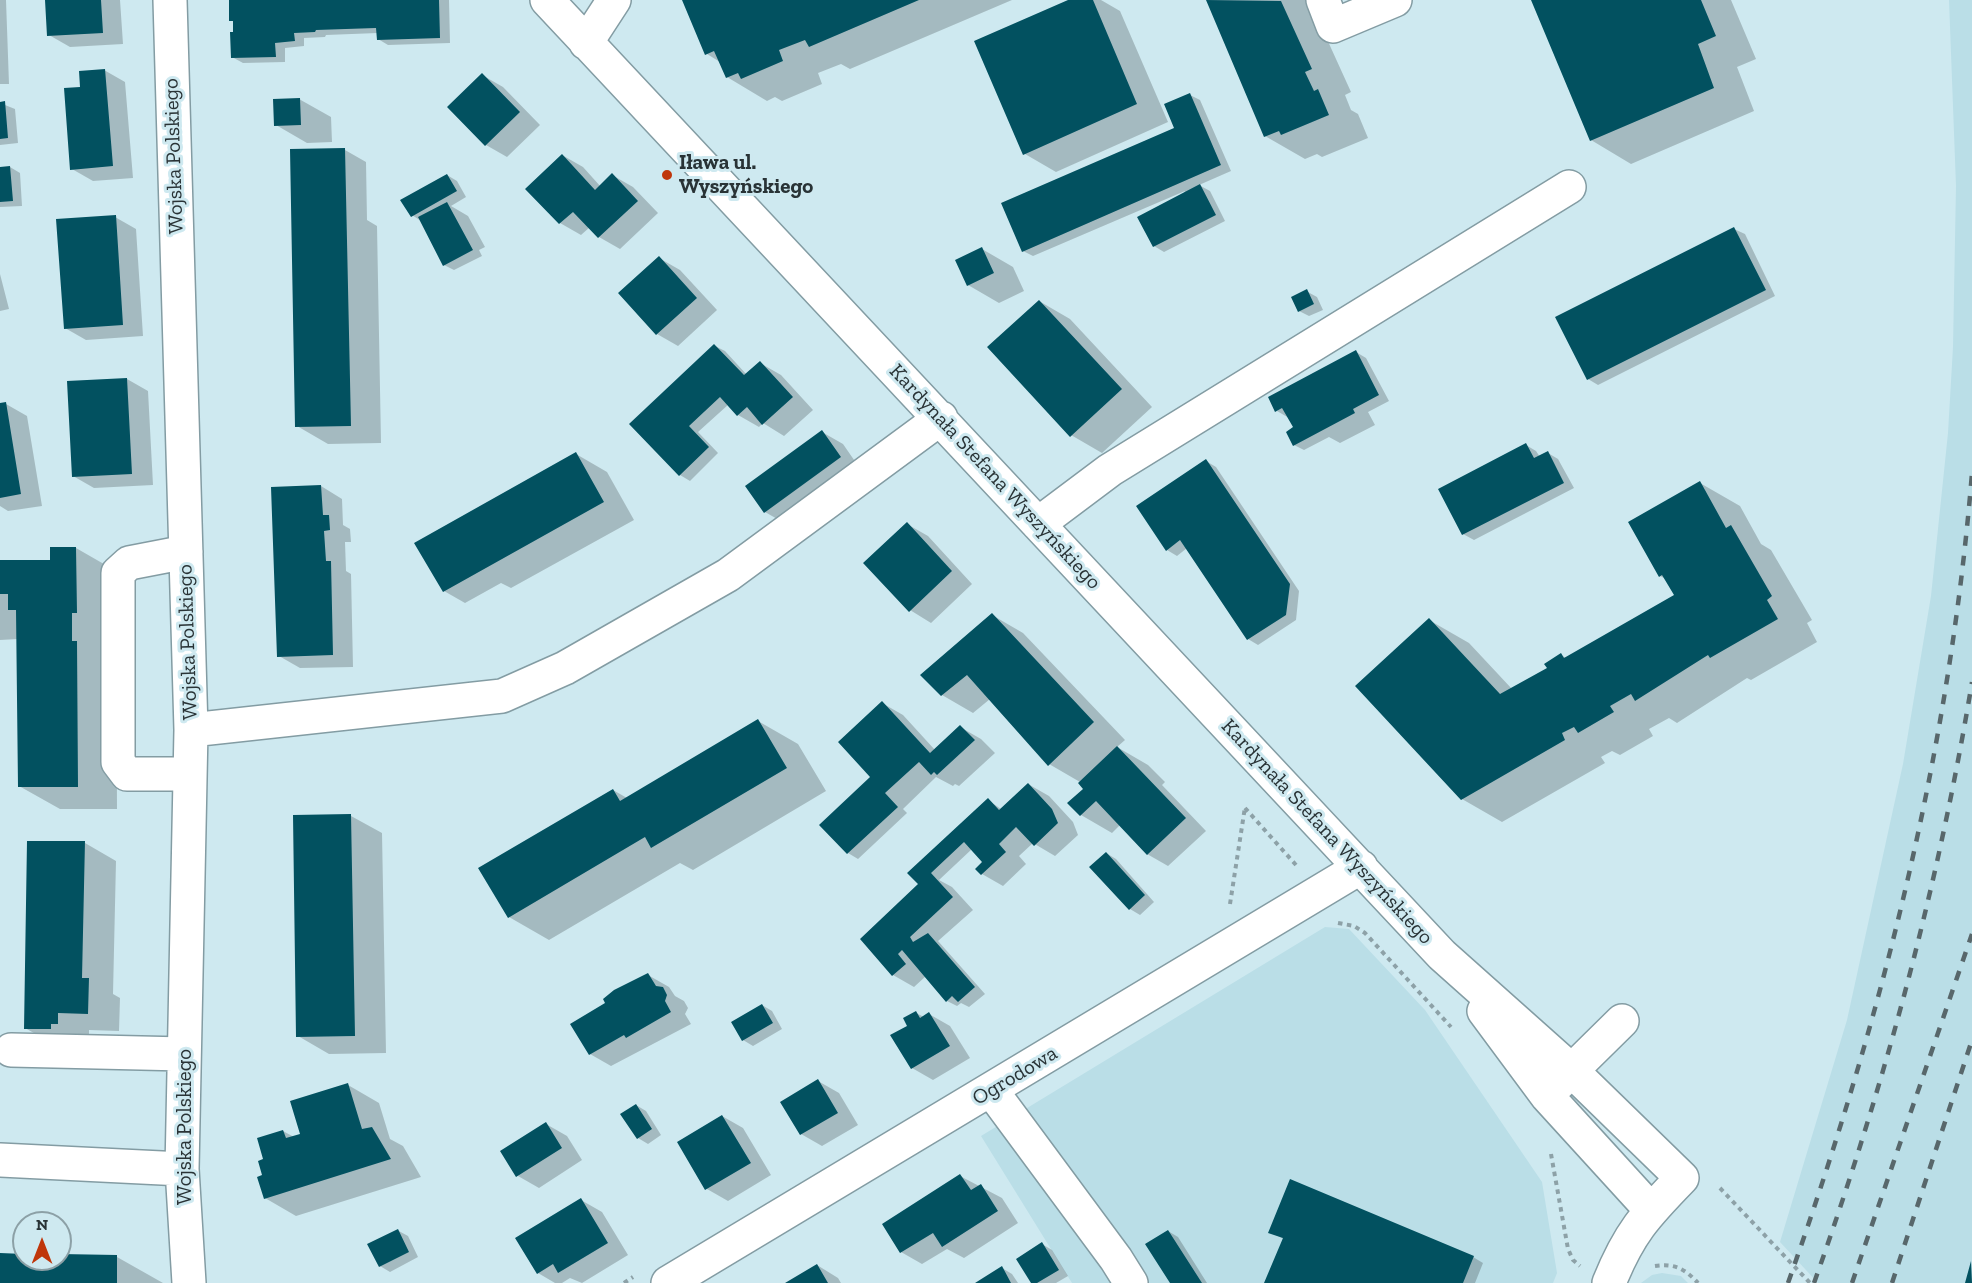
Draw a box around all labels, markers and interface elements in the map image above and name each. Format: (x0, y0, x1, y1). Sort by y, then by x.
street label: Wojska Polskiego (159, 78, 189, 234)
place label: Iława ul. Wyszyńskiego (679, 150, 813, 200)
marker: Iława ul. Wyszyńskiego (660, 168, 674, 182)
street label: Kardynała Stefana Wyszyńskiego (884, 359, 1106, 595)
street label: Wojska Polskiego (173, 564, 203, 720)
street label: Kardynała Stefana Wyszyńskiego (1216, 714, 1438, 950)
street label: Ogrodowa (968, 1041, 1062, 1111)
street label: Wojska Polskiego (172, 1049, 198, 1205)
north arrow (12, 1211, 72, 1271)
text: N (36, 1215, 48, 1234)

